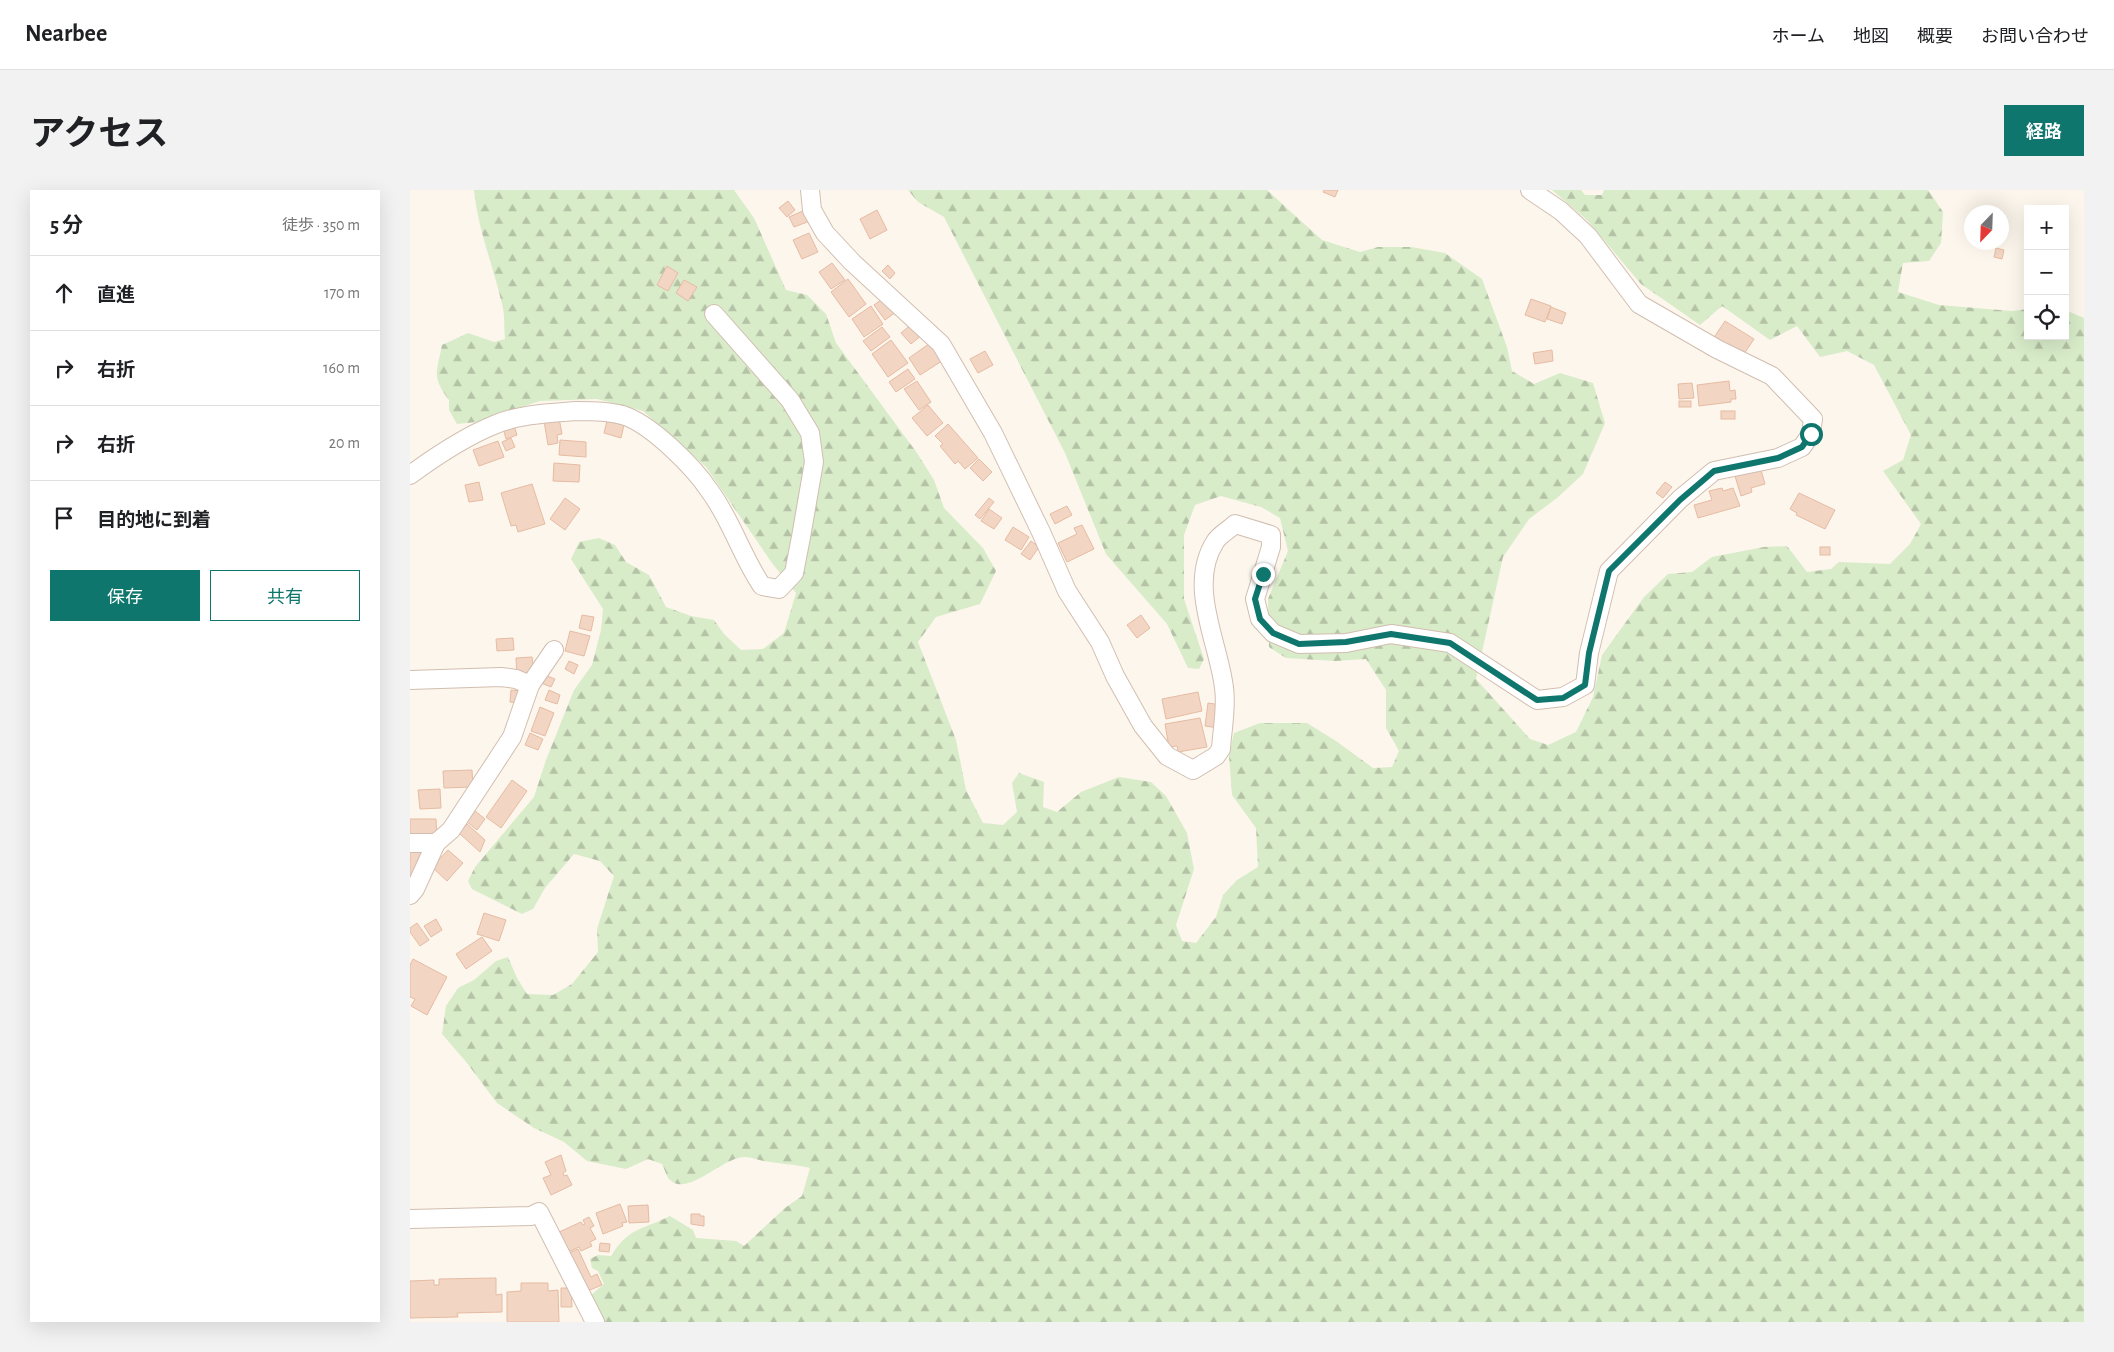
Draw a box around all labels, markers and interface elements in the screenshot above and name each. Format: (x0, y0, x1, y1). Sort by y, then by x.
text: Nearbee (25, 22, 107, 46)
text: ホーム (1772, 28, 1825, 46)
text: 地図 (1853, 28, 1889, 46)
text: 概要 (1917, 28, 1953, 46)
text: お問い合わせ (1981, 28, 2089, 46)
button: 経路 (2004, 105, 2084, 156)
text: アクセス (30, 117, 168, 152)
north arrow (1964, 205, 2009, 250)
map controls (2024, 205, 2069, 340)
button: + (2024, 205, 2069, 250)
text: 5 分 (50, 215, 83, 236)
text: 徒歩 · 350 m (282, 217, 360, 233)
button: − (2024, 250, 2069, 295)
icon: ahead (50, 279, 78, 307)
text: 170 m (324, 285, 360, 301)
text: 直進 (97, 286, 135, 305)
button: locate (2024, 295, 2069, 340)
icon: right (50, 354, 78, 382)
text: 160 m (323, 360, 360, 376)
text: 右折 (97, 361, 135, 380)
route start (1800, 423, 1823, 446)
icon: right (50, 429, 78, 457)
text: 20 m (329, 435, 360, 451)
text: 右折 (97, 436, 135, 455)
icon: arrive (50, 504, 78, 532)
text: 目的地に到着 (97, 511, 211, 530)
route end (1252, 563, 1275, 586)
button: 保存 (50, 570, 200, 621)
button: 共有 (210, 570, 360, 621)

